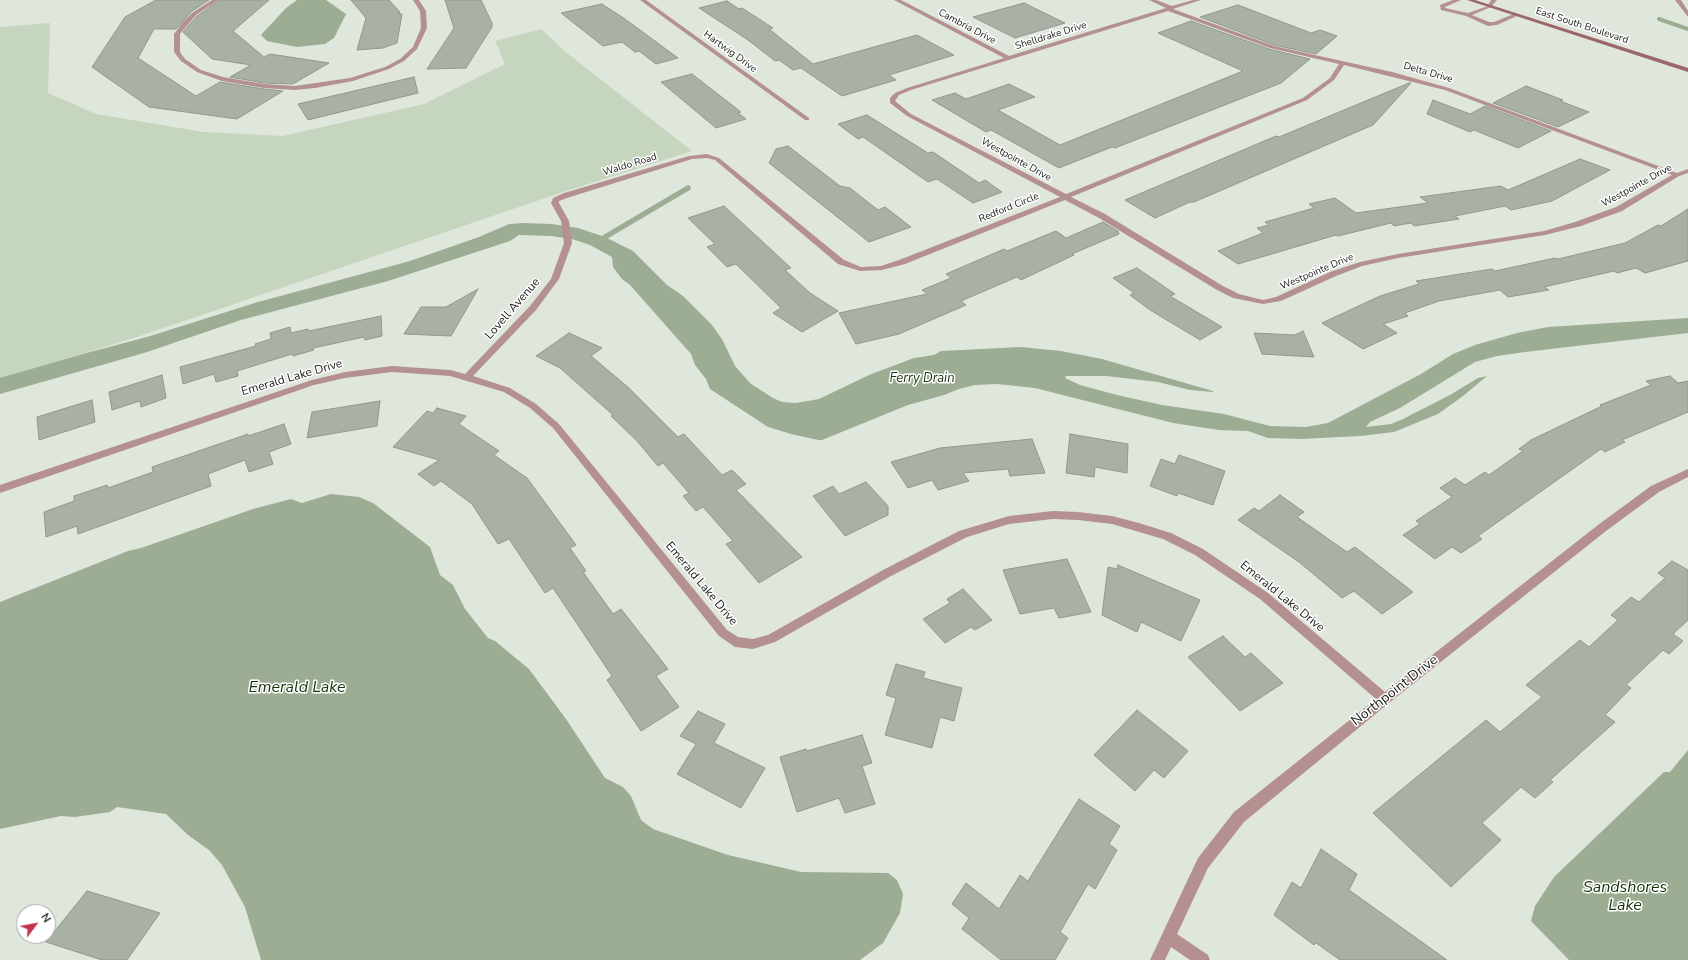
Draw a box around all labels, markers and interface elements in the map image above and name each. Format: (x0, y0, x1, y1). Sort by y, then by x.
street label: East South Boulevard (1534, 5, 1630, 47)
street label: Cambria Drive (936, 7, 998, 47)
street label: Shelldrake Drive (1014, 19, 1088, 53)
street label: Hartwig Drive (701, 29, 759, 75)
street label: Delta Drive (1402, 60, 1454, 86)
street label: Westpointe Drive (979, 136, 1053, 184)
street label: Waldo Road (602, 151, 658, 179)
street label: Westpointe Drive (1600, 162, 1674, 210)
street label: Redford Circle (977, 190, 1041, 226)
street label: Westpointe Drive (1279, 251, 1355, 293)
street label: Lovell Avenue (482, 275, 544, 343)
street label: Emerald Lake Drive (240, 357, 344, 399)
water label: Ferry Drain (889, 371, 955, 387)
street label: Emerald Lake Drive (662, 539, 740, 629)
street label: Emerald Lake Drive (1237, 559, 1327, 635)
street label: Northpoint Drive (1348, 652, 1442, 730)
water label: Emerald Lake (248, 678, 346, 698)
water label: Sandshores Lake (1583, 878, 1667, 916)
north arrow (16, 904, 56, 944)
text: N (37, 910, 54, 925)

